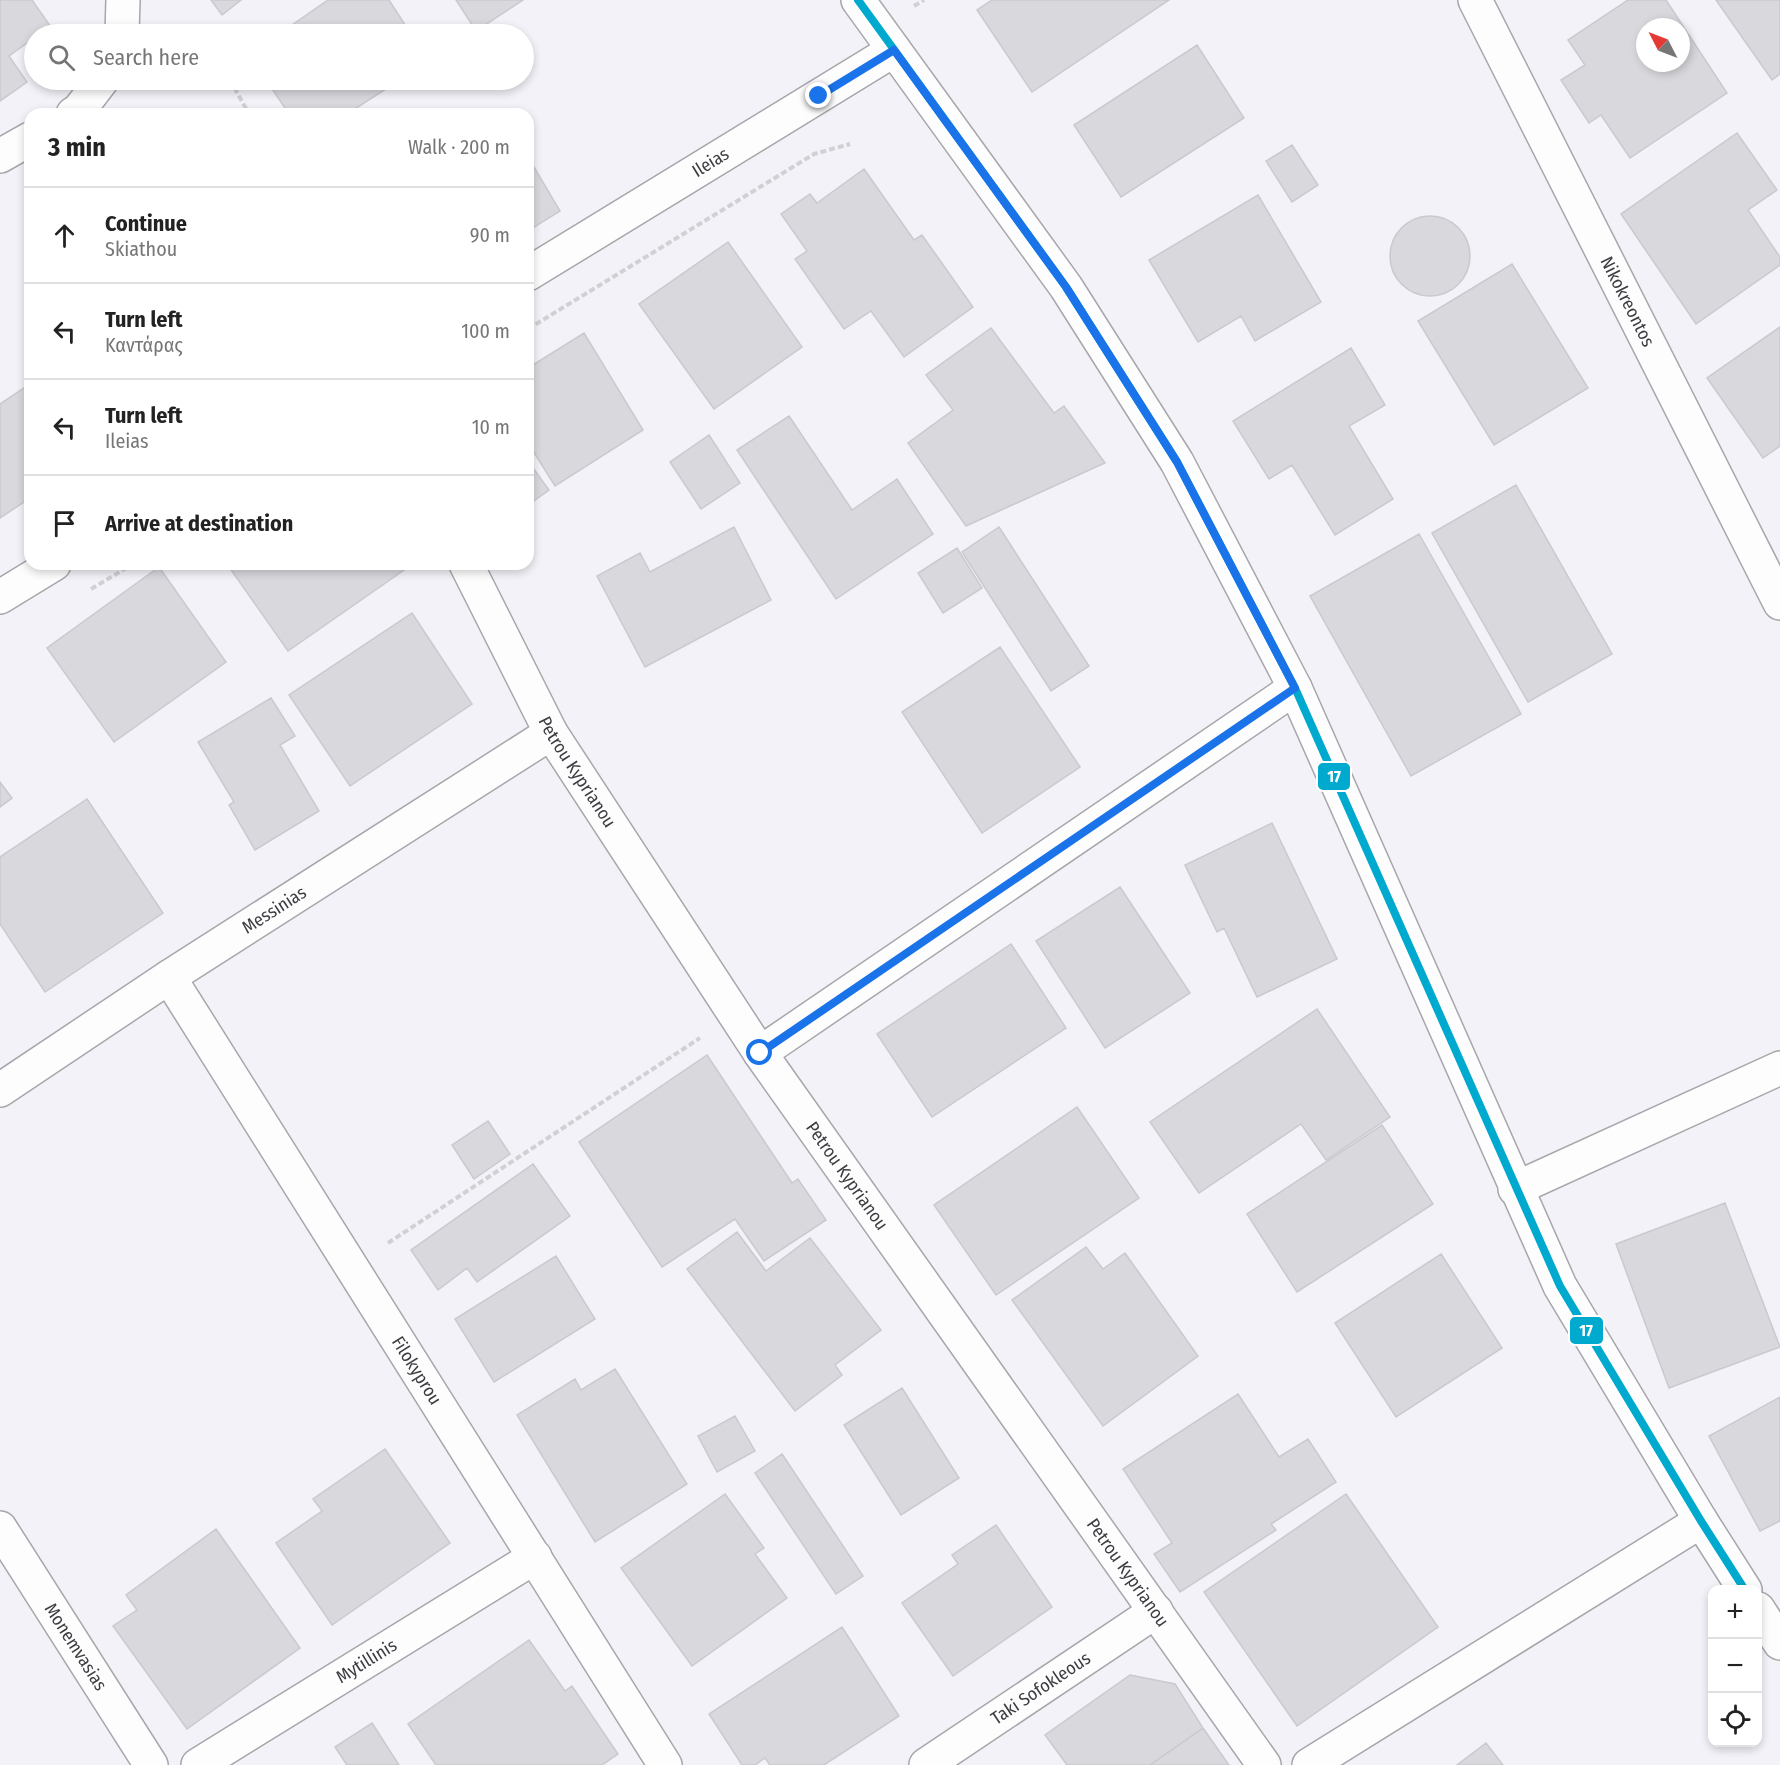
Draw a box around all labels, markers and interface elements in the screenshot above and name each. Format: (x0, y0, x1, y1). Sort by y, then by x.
north arrow (1636, 18, 1690, 72)
search box (24, 24, 534, 90)
icon: search (45, 41, 78, 74)
text: Search here (93, 44, 199, 71)
route end (805, 82, 831, 108)
text: 3 min (48, 132, 106, 163)
text: Walk · 200 m (408, 135, 510, 159)
street label: Ileias (688, 143, 733, 182)
text: Continue (105, 210, 187, 237)
icon: ahead (48, 219, 81, 252)
text: 90 m (470, 223, 510, 247)
text: Skiathou (105, 237, 177, 261)
street label: Nikokreontos (1596, 253, 1660, 351)
text: Turn left (105, 306, 183, 333)
icon: left (48, 315, 81, 348)
text: 100 m (461, 319, 510, 343)
text: Καντάρας (105, 333, 183, 357)
text: Turn left (105, 402, 183, 429)
icon: left (48, 411, 81, 444)
text: 10 m (472, 415, 510, 439)
text: Ileias (105, 429, 149, 453)
icon: arrive (48, 507, 81, 540)
text: Arrive at destination (105, 510, 293, 537)
street label: Petrou Kyprianou (534, 713, 621, 832)
line badge: 17 (1317, 762, 1351, 791)
text: 17 (1327, 767, 1341, 786)
street label: Messinias (238, 881, 311, 938)
route start (746, 1039, 772, 1065)
street label: Petrou Kyprianou (801, 1117, 893, 1234)
line badge: 17 (1569, 1316, 1604, 1345)
text: 17 (1579, 1321, 1593, 1340)
street label: Filokyprou (387, 1332, 446, 1409)
street label: Petrou Kyprianou (1082, 1514, 1174, 1631)
map controls (1708, 1585, 1762, 1747)
button: + (1708, 1585, 1762, 1639)
street label: Monemvasias (40, 1599, 112, 1695)
street label: Mytillinis (332, 1634, 401, 1688)
button: − (1708, 1639, 1762, 1693)
street label: Taki Sofokleous (987, 1647, 1095, 1729)
button: locate (1708, 1693, 1762, 1747)

